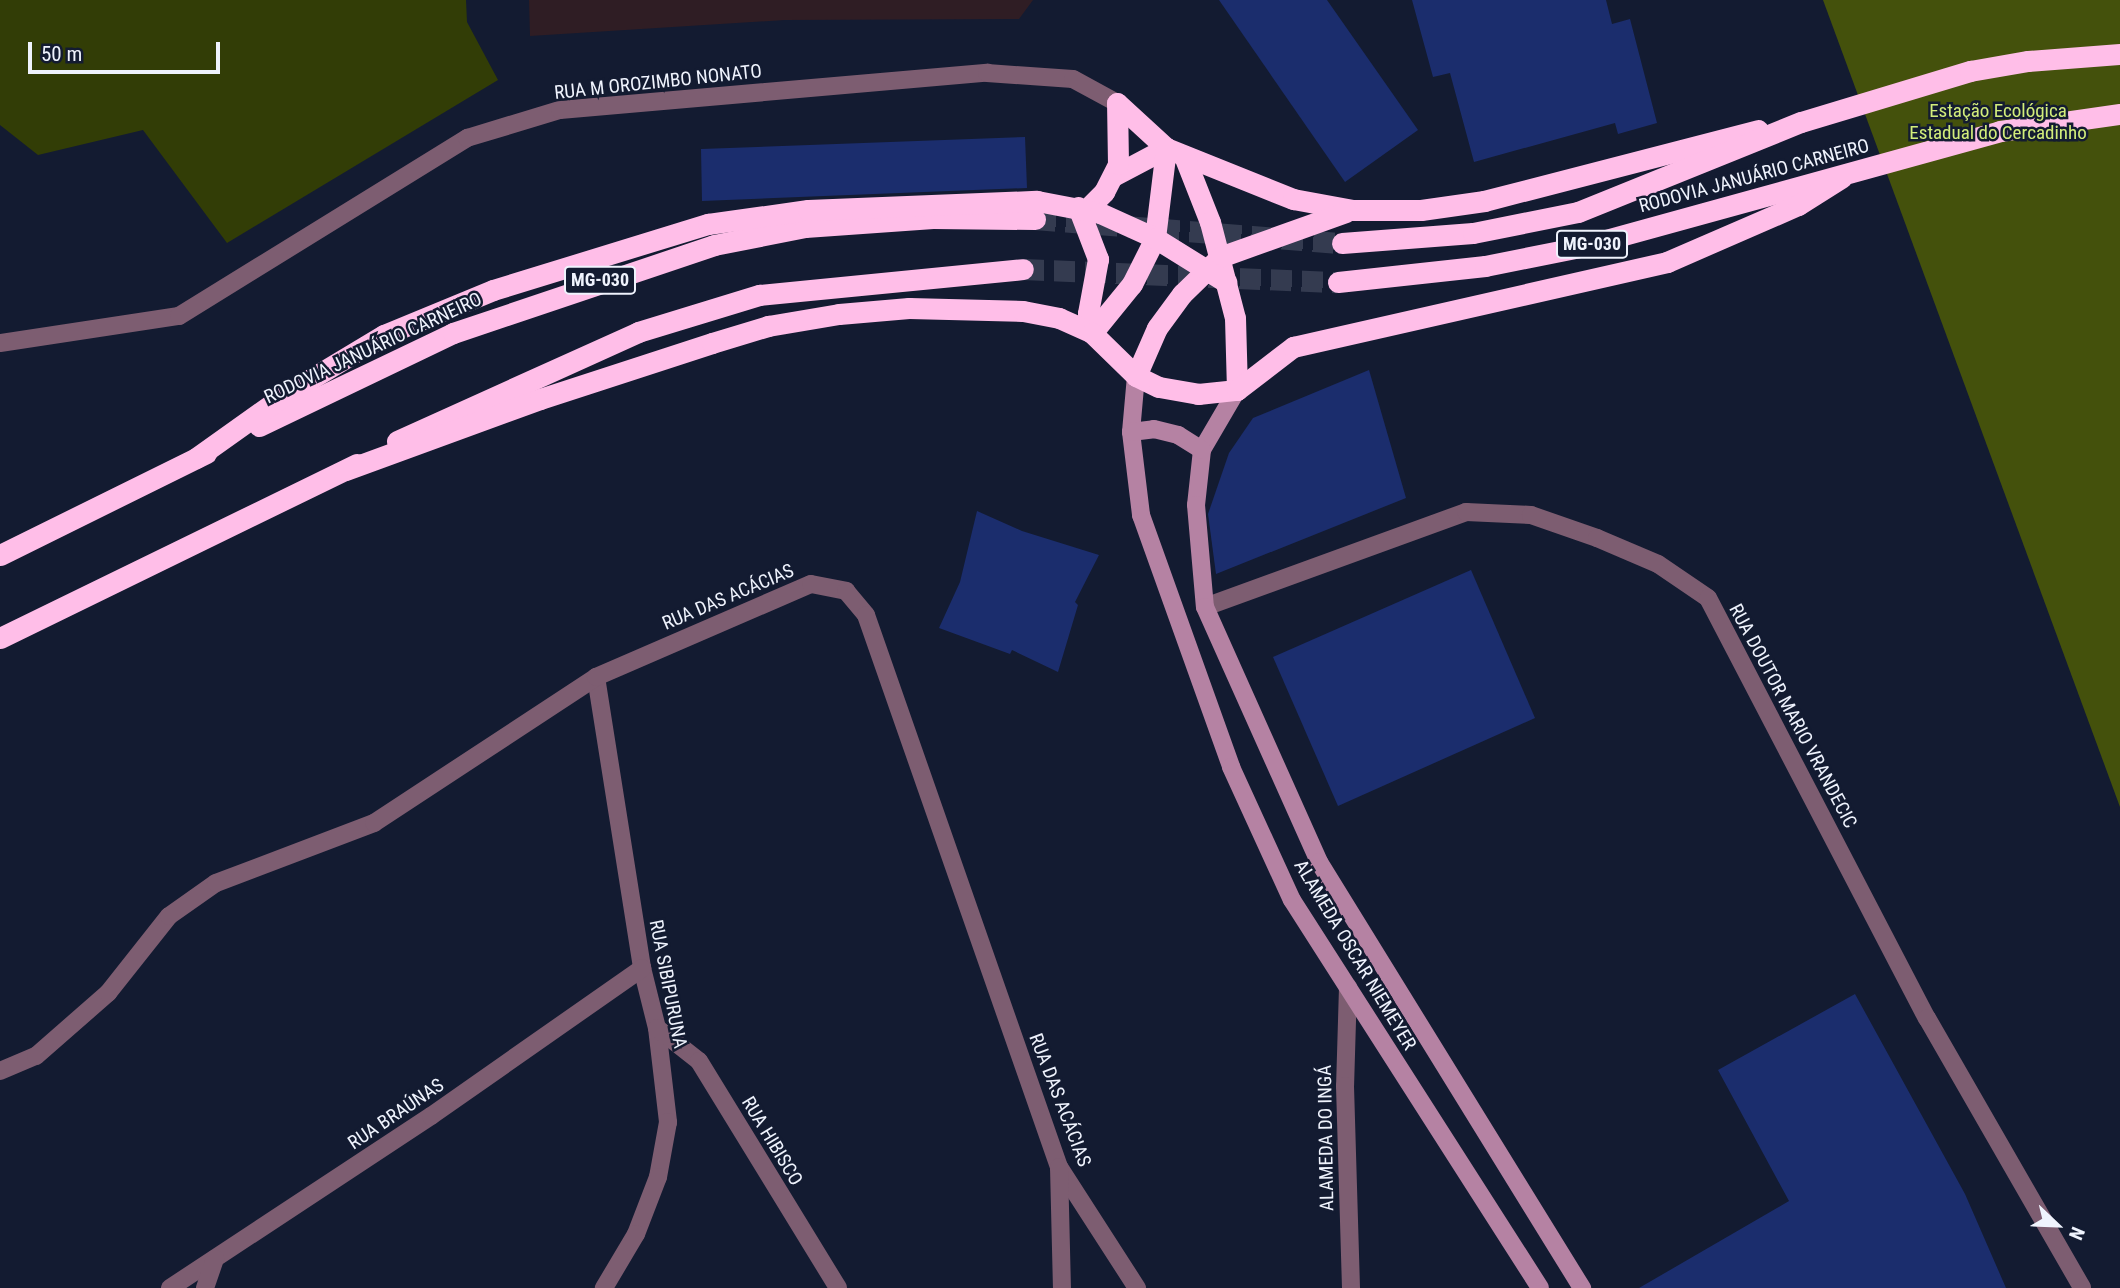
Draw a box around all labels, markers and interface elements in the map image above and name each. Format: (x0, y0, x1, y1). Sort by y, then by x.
scale bar (32, 28, 224, 72)
text: 50 m (41, 42, 82, 66)
street label: RUA M OROZIMBO NONATO (553, 60, 763, 104)
park label: Estação Ecológica Estadual do Cercadinho (1909, 100, 2087, 144)
street label: RODOVIA JANUÁRIO CARNEIRO (1636, 134, 1872, 218)
road number: MG-030 (1555, 230, 1629, 258)
road number: MG-030 (563, 266, 637, 294)
street label: RODOVIA JANUÁRIO CARNEIRO (261, 287, 485, 409)
street label: RUA DAS ACÁCIAS (659, 559, 797, 635)
street label: RUA DOUTOR MARIO VRANDECIC (1724, 600, 1862, 832)
street label: ALAMEDA OSCAR NIEMEYER (1289, 856, 1421, 1054)
street label: RUA SIBIPURUNA (644, 918, 692, 1050)
street label: RUA DAS ACÁCIAS (1024, 1030, 1096, 1170)
street label: ALAMEDA DO INGÁ (1313, 1065, 1339, 1211)
street label: RUA BRAÚNAS (344, 1074, 448, 1154)
street label: RUA HIBISCO (737, 1092, 807, 1190)
north arrow (2022, 1190, 2092, 1260)
text: N (2064, 1224, 2090, 1243)

